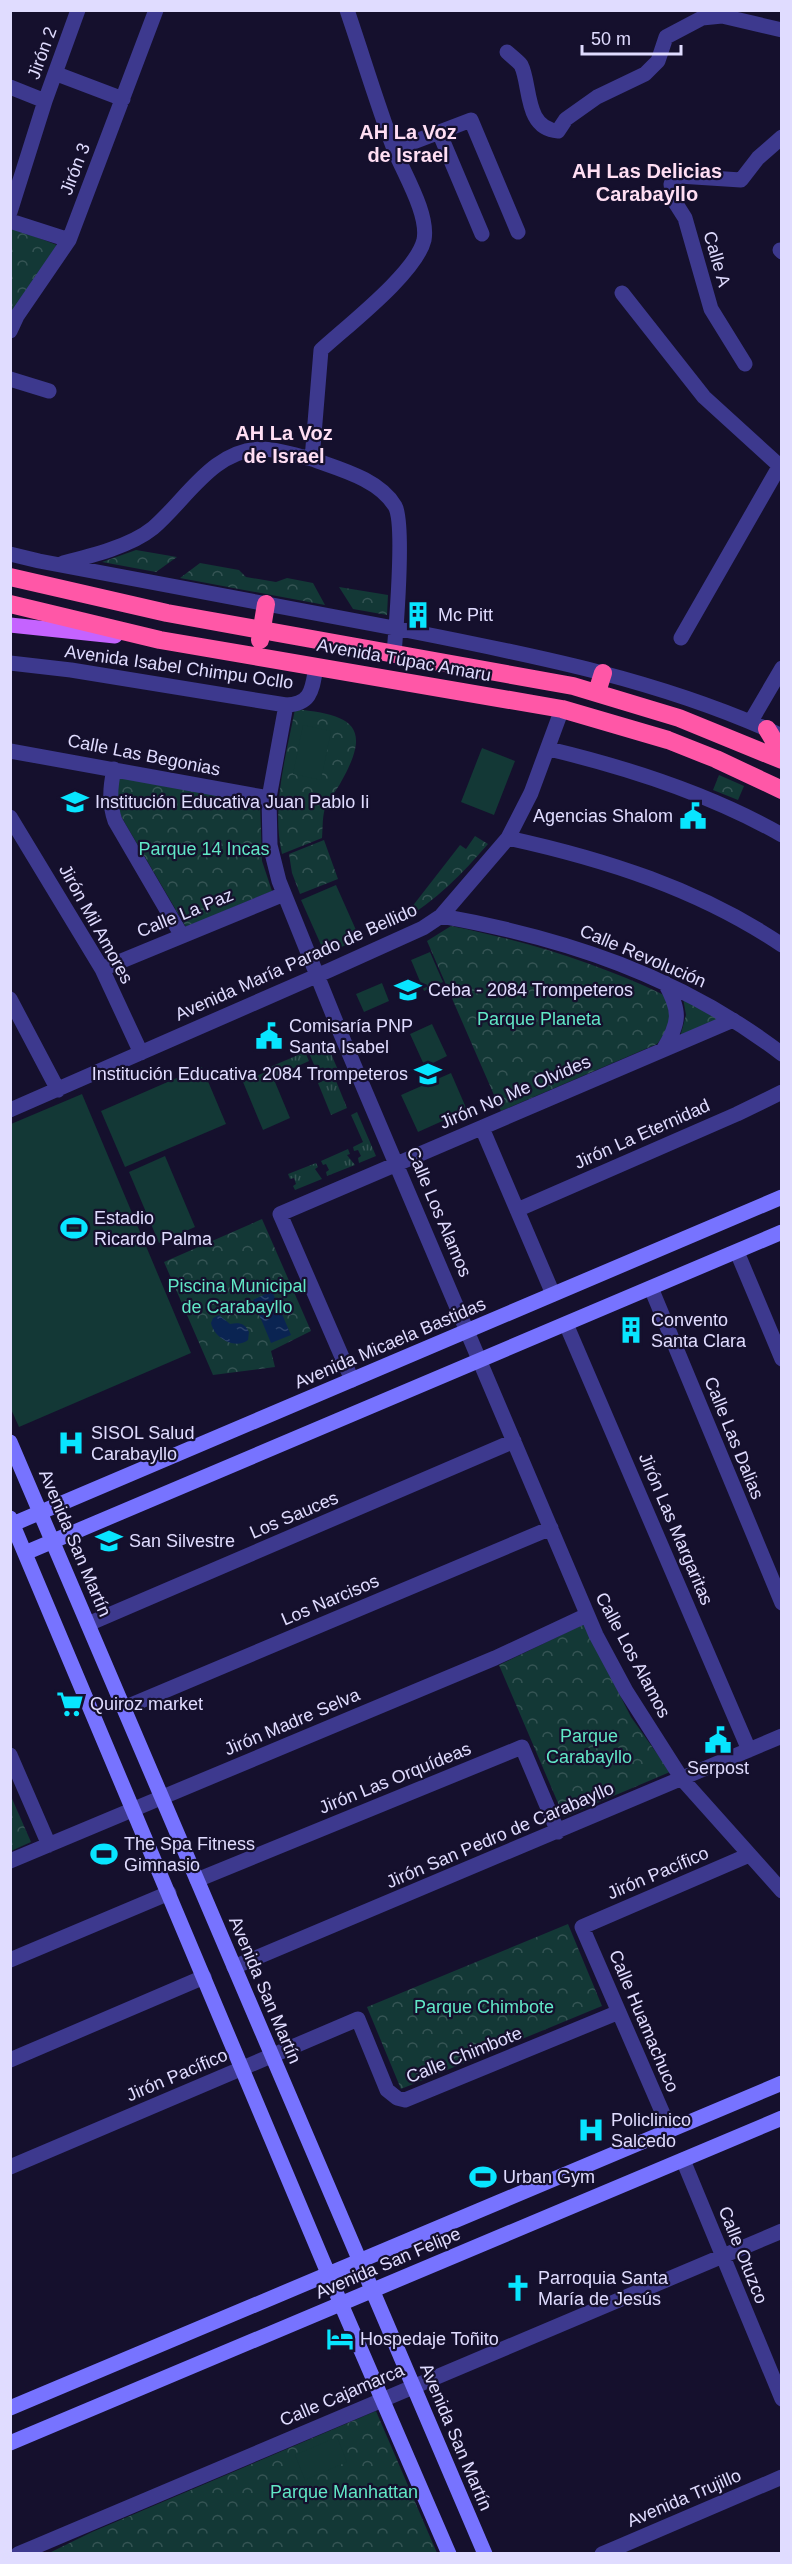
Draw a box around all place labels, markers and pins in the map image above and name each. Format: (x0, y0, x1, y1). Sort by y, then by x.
building icon: Mc Pitt (403, 600, 433, 630)
place label: Mc Pitt (438, 605, 493, 625)
school or university icon: Institución Educativa Juan Pablo Ii (60, 787, 90, 817)
place label: Institución Educativa Juan Pablo Ii (95, 792, 369, 812)
public building icon: Agencias Shalom (678, 801, 708, 831)
place label: Agencias Shalom (533, 806, 673, 826)
school or university icon: Ceba - 2084 Trompeteros (393, 975, 423, 1005)
place label: Ceba - 2084 Trompeteros (428, 980, 633, 1000)
place label: Comisaría PNP Santa Isabel (289, 1016, 413, 1057)
public building icon: Comisaría PNP Santa Isabel (254, 1021, 284, 1051)
school or university icon: Institución Educativa 2084 Trompeteros (413, 1059, 443, 1089)
place label: Institución Educativa 2084 Trompeteros (92, 1064, 408, 1084)
place label: Estadio Ricardo Palma (94, 1208, 213, 1249)
sports icon: Estadio Ricardo Palma (59, 1213, 89, 1243)
place label: Convento Santa Clara (651, 1310, 747, 1351)
building icon: Convento Santa Clara (616, 1315, 646, 1345)
place label: SISOL Salud Carabayllo (91, 1423, 194, 1464)
hospital icon: SISOL Salud Carabayllo (56, 1428, 86, 1458)
school or university icon: San Silvestre (94, 1526, 124, 1556)
place label: San Silvestre (129, 1531, 235, 1551)
supermarket icon: Quiroz market (55, 1689, 85, 1719)
place label: Quiroz market (90, 1694, 203, 1714)
public building icon: Serpost (703, 1725, 733, 1755)
place label: Serpost (687, 1758, 749, 1778)
place label: The Spa Fitness Gimnasio (124, 1834, 255, 1875)
sports icon: The Spa Fitness Gimnasio (89, 1839, 119, 1869)
place label: Policlinico Salcedo (611, 2110, 691, 2151)
hospital icon: Policlinico Salcedo (576, 2115, 606, 2145)
sports icon: Urban Gym (468, 2162, 498, 2192)
place label: Urban Gym (503, 2167, 595, 2187)
place label: Parroquia Santa María de Jesús (538, 2268, 669, 2309)
church icon: Parroquia Santa María de Jesús (503, 2273, 533, 2303)
hotel icon: Hospedaje Toñito (325, 2324, 355, 2354)
place label: Hospedaje Toñito (360, 2329, 499, 2349)

